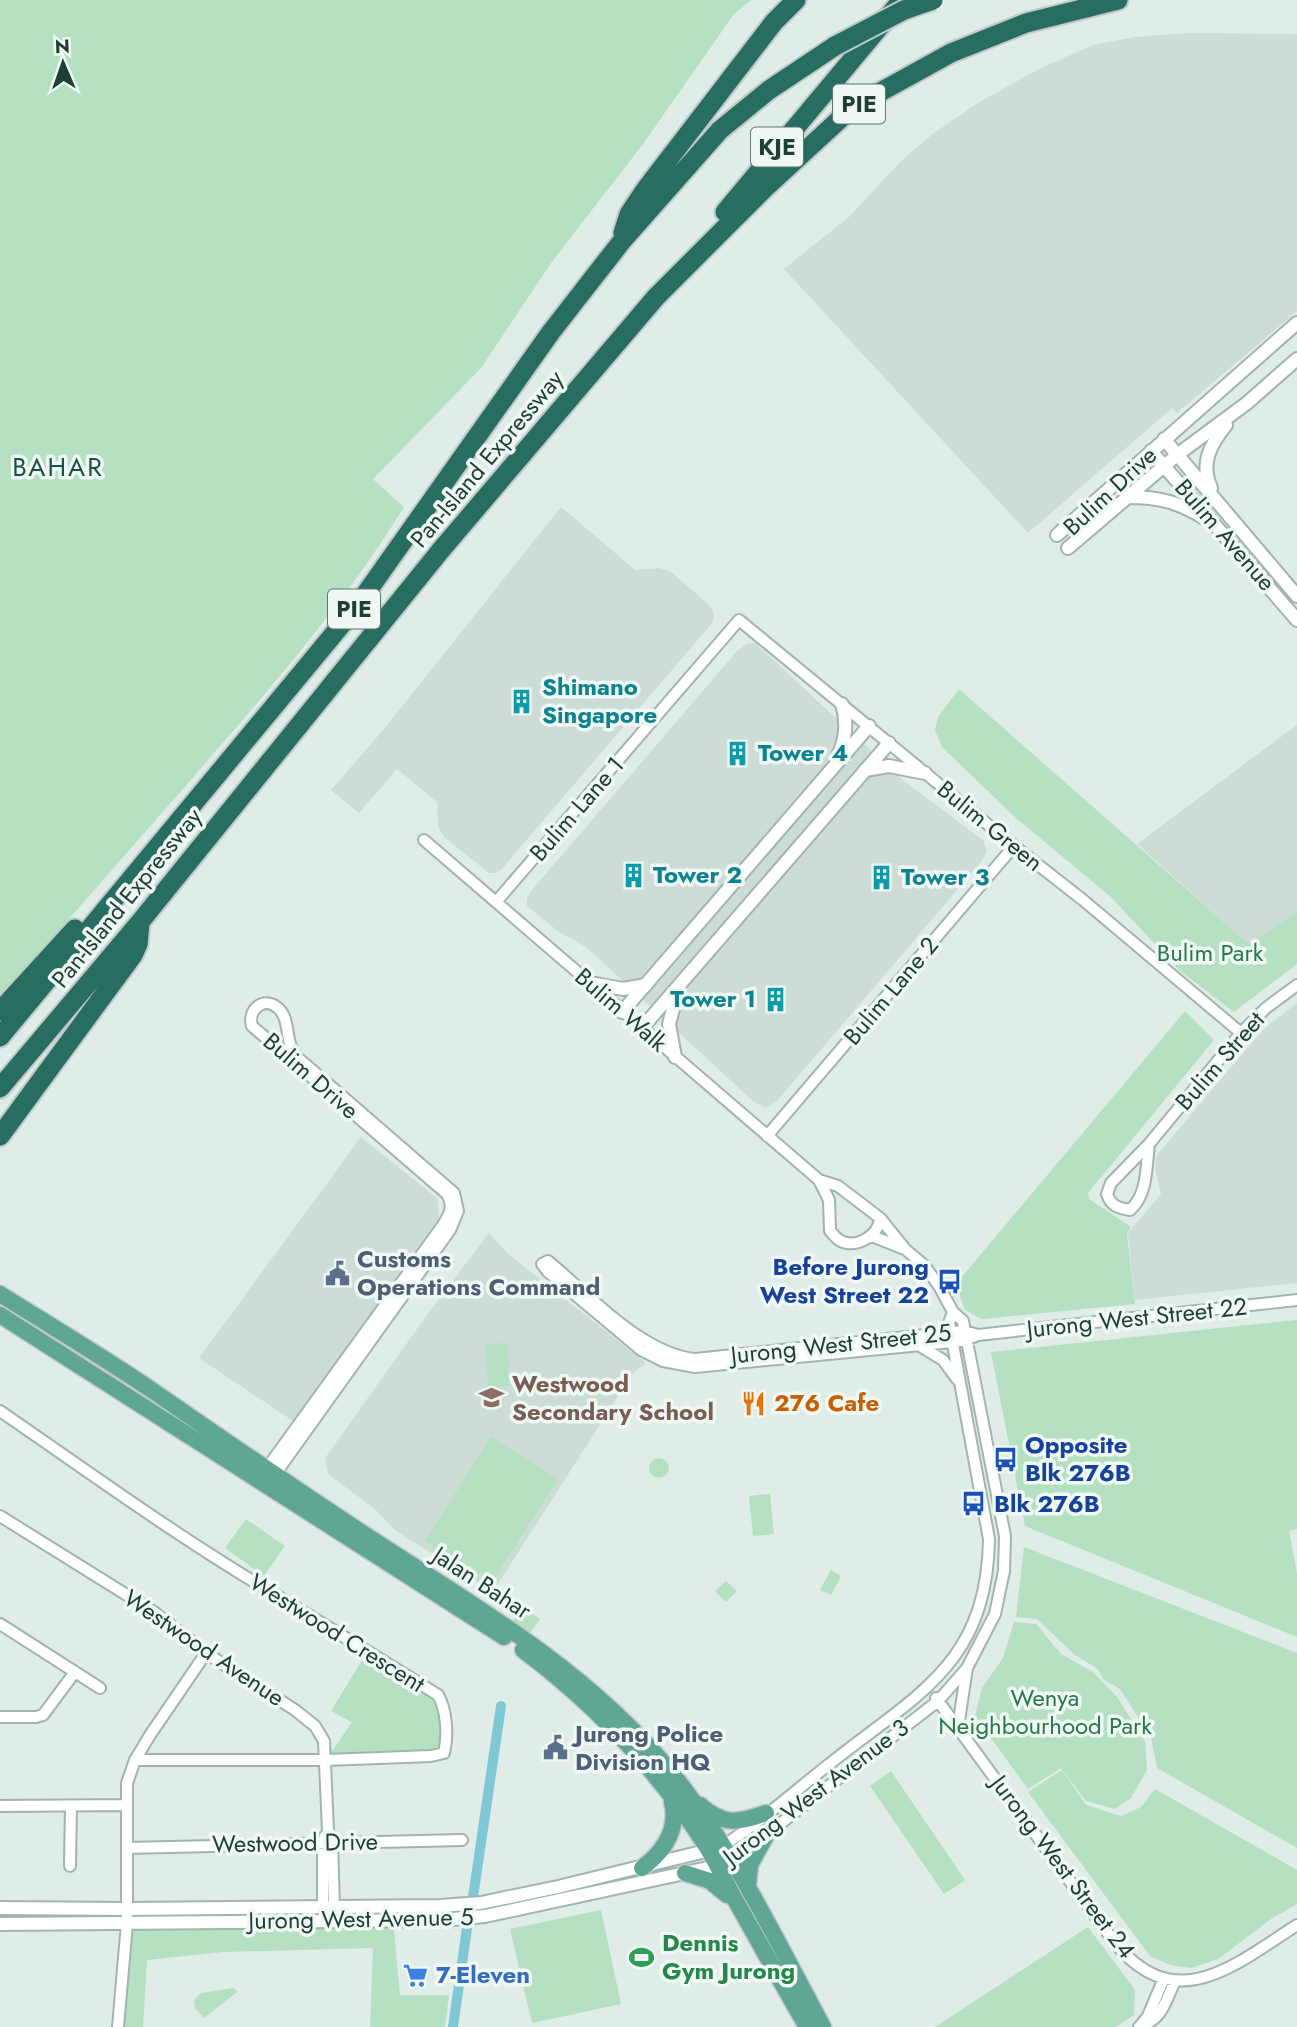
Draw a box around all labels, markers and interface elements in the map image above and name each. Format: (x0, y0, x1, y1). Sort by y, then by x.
north arrow (28, 28, 98, 98)
text: N (54, 33, 70, 60)
road number: PIE (833, 85, 885, 124)
road number: KJE (751, 128, 803, 166)
street label: Pan-Island Expressway (402, 362, 572, 555)
street label: Bulim Drive (1055, 438, 1164, 543)
district label: BAHAR (12, 448, 104, 486)
street label: Bulim Avenue (1167, 471, 1284, 598)
road number: PIE (328, 590, 380, 628)
place label: Shimano Singapore (542, 669, 657, 732)
building icon: Shimano Singapore (508, 687, 536, 715)
place label: Tower 4 (758, 735, 848, 770)
building icon: Tower 4 (724, 739, 752, 767)
street label: Bulim Lane 1 (521, 749, 632, 869)
street label: Bulim Green (930, 772, 1051, 879)
street label: Pan-Island Expressway (43, 800, 210, 995)
place label: Tower 2 (653, 857, 742, 892)
place label: Tower 3 (901, 859, 990, 894)
building icon: Tower 2 (619, 861, 647, 889)
building icon: Tower 3 (867, 863, 895, 891)
street label: Bulim Lane 2 (835, 929, 946, 1052)
park label: Bulim Park (1157, 935, 1264, 970)
street label: Bulim Walk (567, 959, 676, 1060)
place label: Tower 1 (670, 981, 756, 1016)
building icon: Tower 1 (762, 985, 790, 1013)
street label: Bulim Street (1167, 1003, 1273, 1118)
street label: Bulim Drive (256, 1024, 367, 1127)
place label: Customs Operations Command (357, 1241, 600, 1304)
place label: Before Jurong West Street 22 (760, 1249, 929, 1312)
public building icon: Customs Operations Command (323, 1259, 351, 1287)
bus stop icon: Before Jurong West Street 22 (935, 1267, 963, 1295)
street label: Jurong West Street 22 (1022, 1289, 1249, 1347)
street label: Jurong West Street 25 (726, 1315, 953, 1373)
place label: Westwood Secondary School (512, 1366, 714, 1429)
school or university icon: Westwood Secondary School (478, 1384, 506, 1412)
place label: 276 Cafe (774, 1385, 879, 1420)
restaurant icon: 276 Cafe (740, 1389, 768, 1417)
place label: Opposite Blk 276B (1025, 1427, 1131, 1490)
bus stop icon: Opposite Blk 276B (991, 1445, 1019, 1473)
place label: Blk 276B (994, 1486, 1100, 1521)
bus stop icon: Blk 276B (960, 1490, 988, 1518)
street label: Jalan Bahar (423, 1536, 539, 1628)
street label: Westwood Crescent (243, 1564, 432, 1701)
street label: Westwood Avenue (117, 1581, 292, 1715)
park label: Wenya Neighbourhood Park (938, 1680, 1152, 1743)
street label: Jurong West Avenue 3 (713, 1710, 916, 1875)
place label: Jurong Police Division HQ (571, 1716, 723, 1779)
public building icon: Jurong Police Division HQ (541, 1734, 569, 1762)
street label: Jurong West Street 24 (981, 1765, 1144, 1966)
street label: Westwood Drive (212, 1824, 378, 1861)
street label: Jurong West Avenue 5 (245, 1899, 474, 1938)
place label: Dennis Gym Jurong (662, 1925, 795, 1988)
sports icon: Dennis Gym Jurong (628, 1943, 656, 1971)
place label: 7-Eleven (436, 1957, 530, 1992)
supermarket icon: 7-Eleven (402, 1961, 430, 1989)

